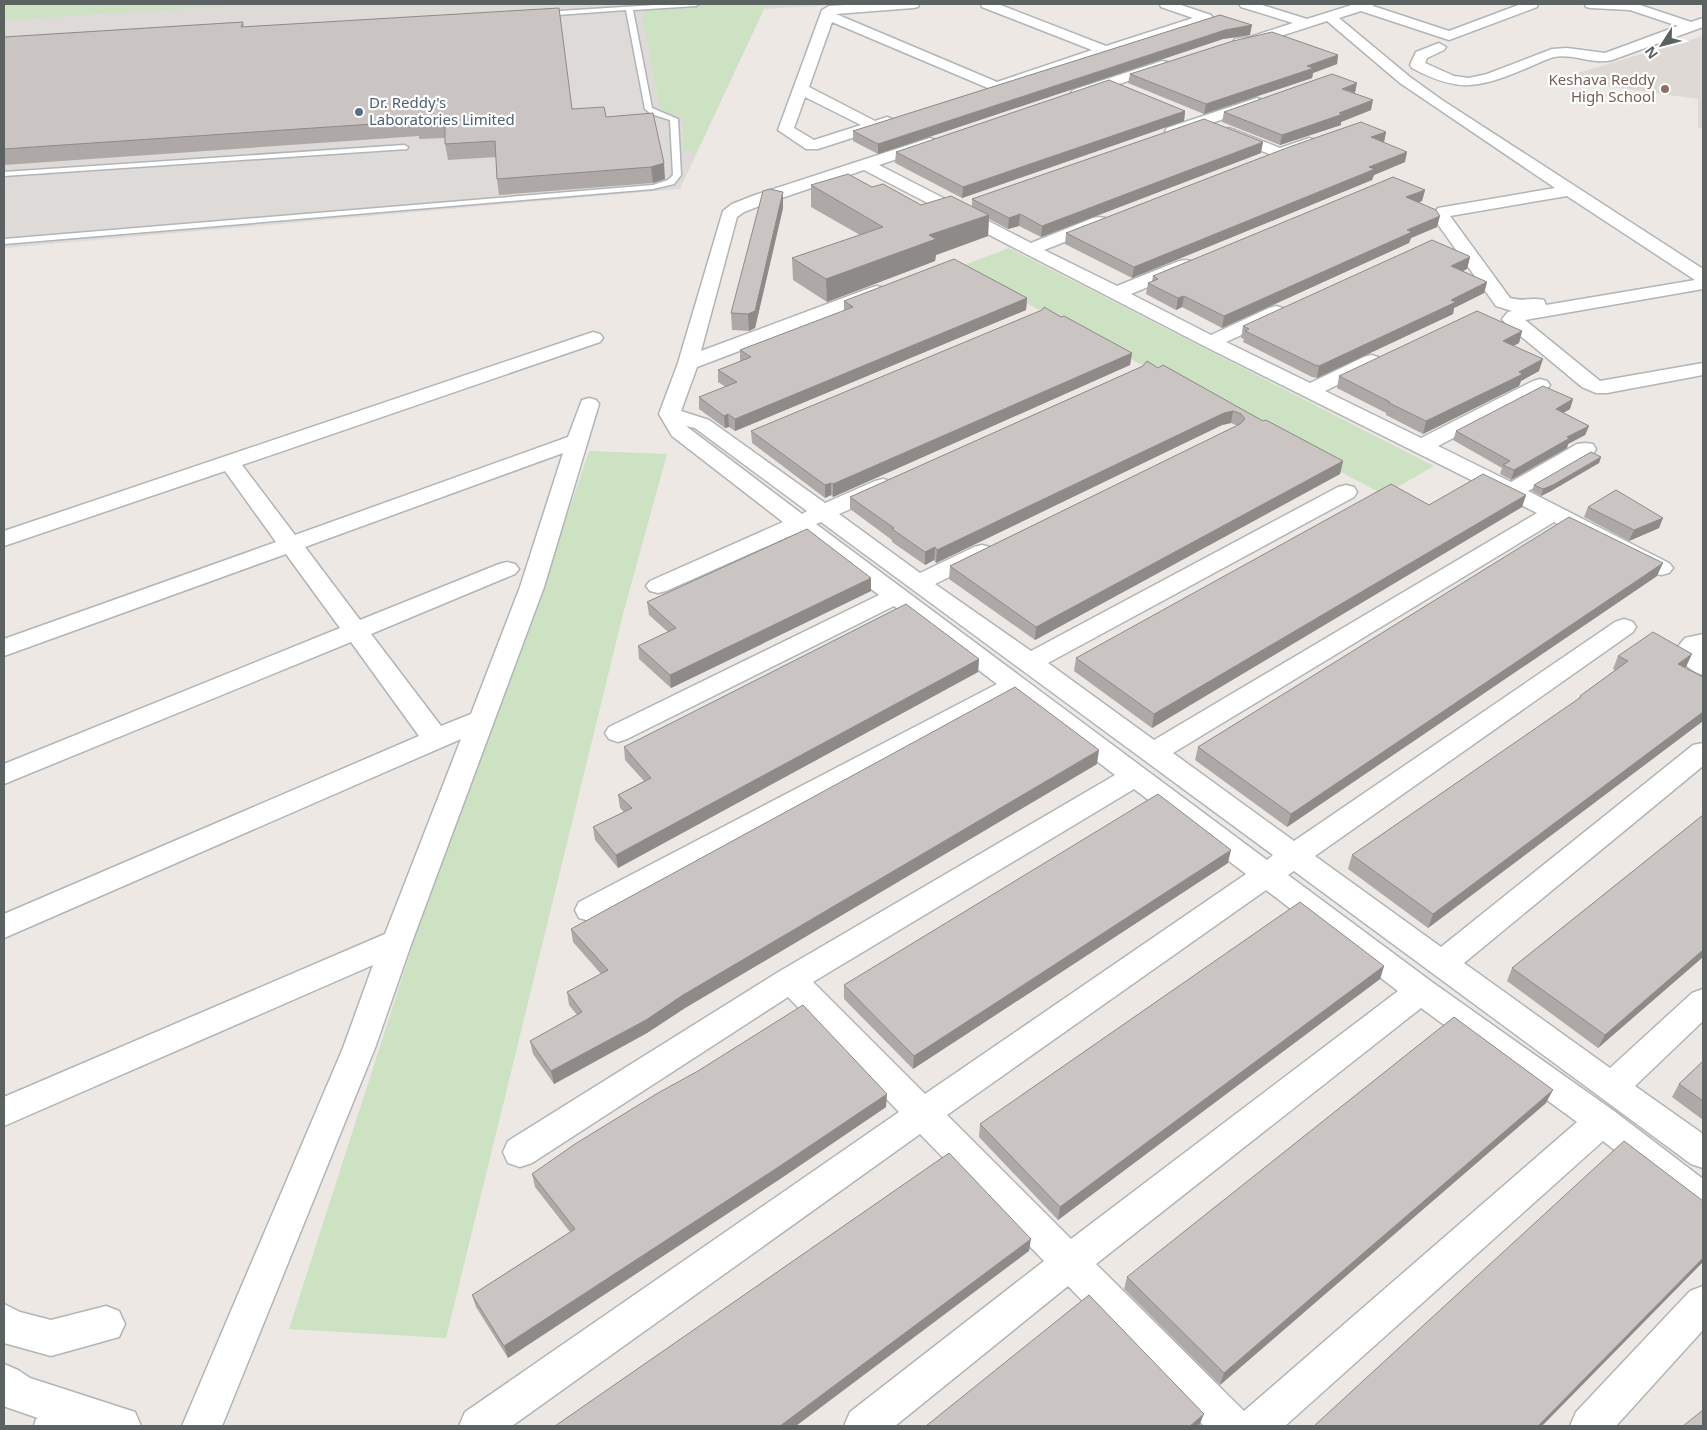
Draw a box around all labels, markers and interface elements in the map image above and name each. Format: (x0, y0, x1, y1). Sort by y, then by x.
north arrow (1637, 20, 1687, 70)
text: N (1640, 43, 1662, 63)
place label: Keshava Reddy High School (1549, 69, 1655, 106)
marker: Keshava Reddy High School (1659, 83, 1671, 95)
place label: Dr. Reddy's Laboratories Limited (369, 92, 515, 129)
marker: Dr. Reddy's Laboratories Limited (353, 106, 365, 118)

